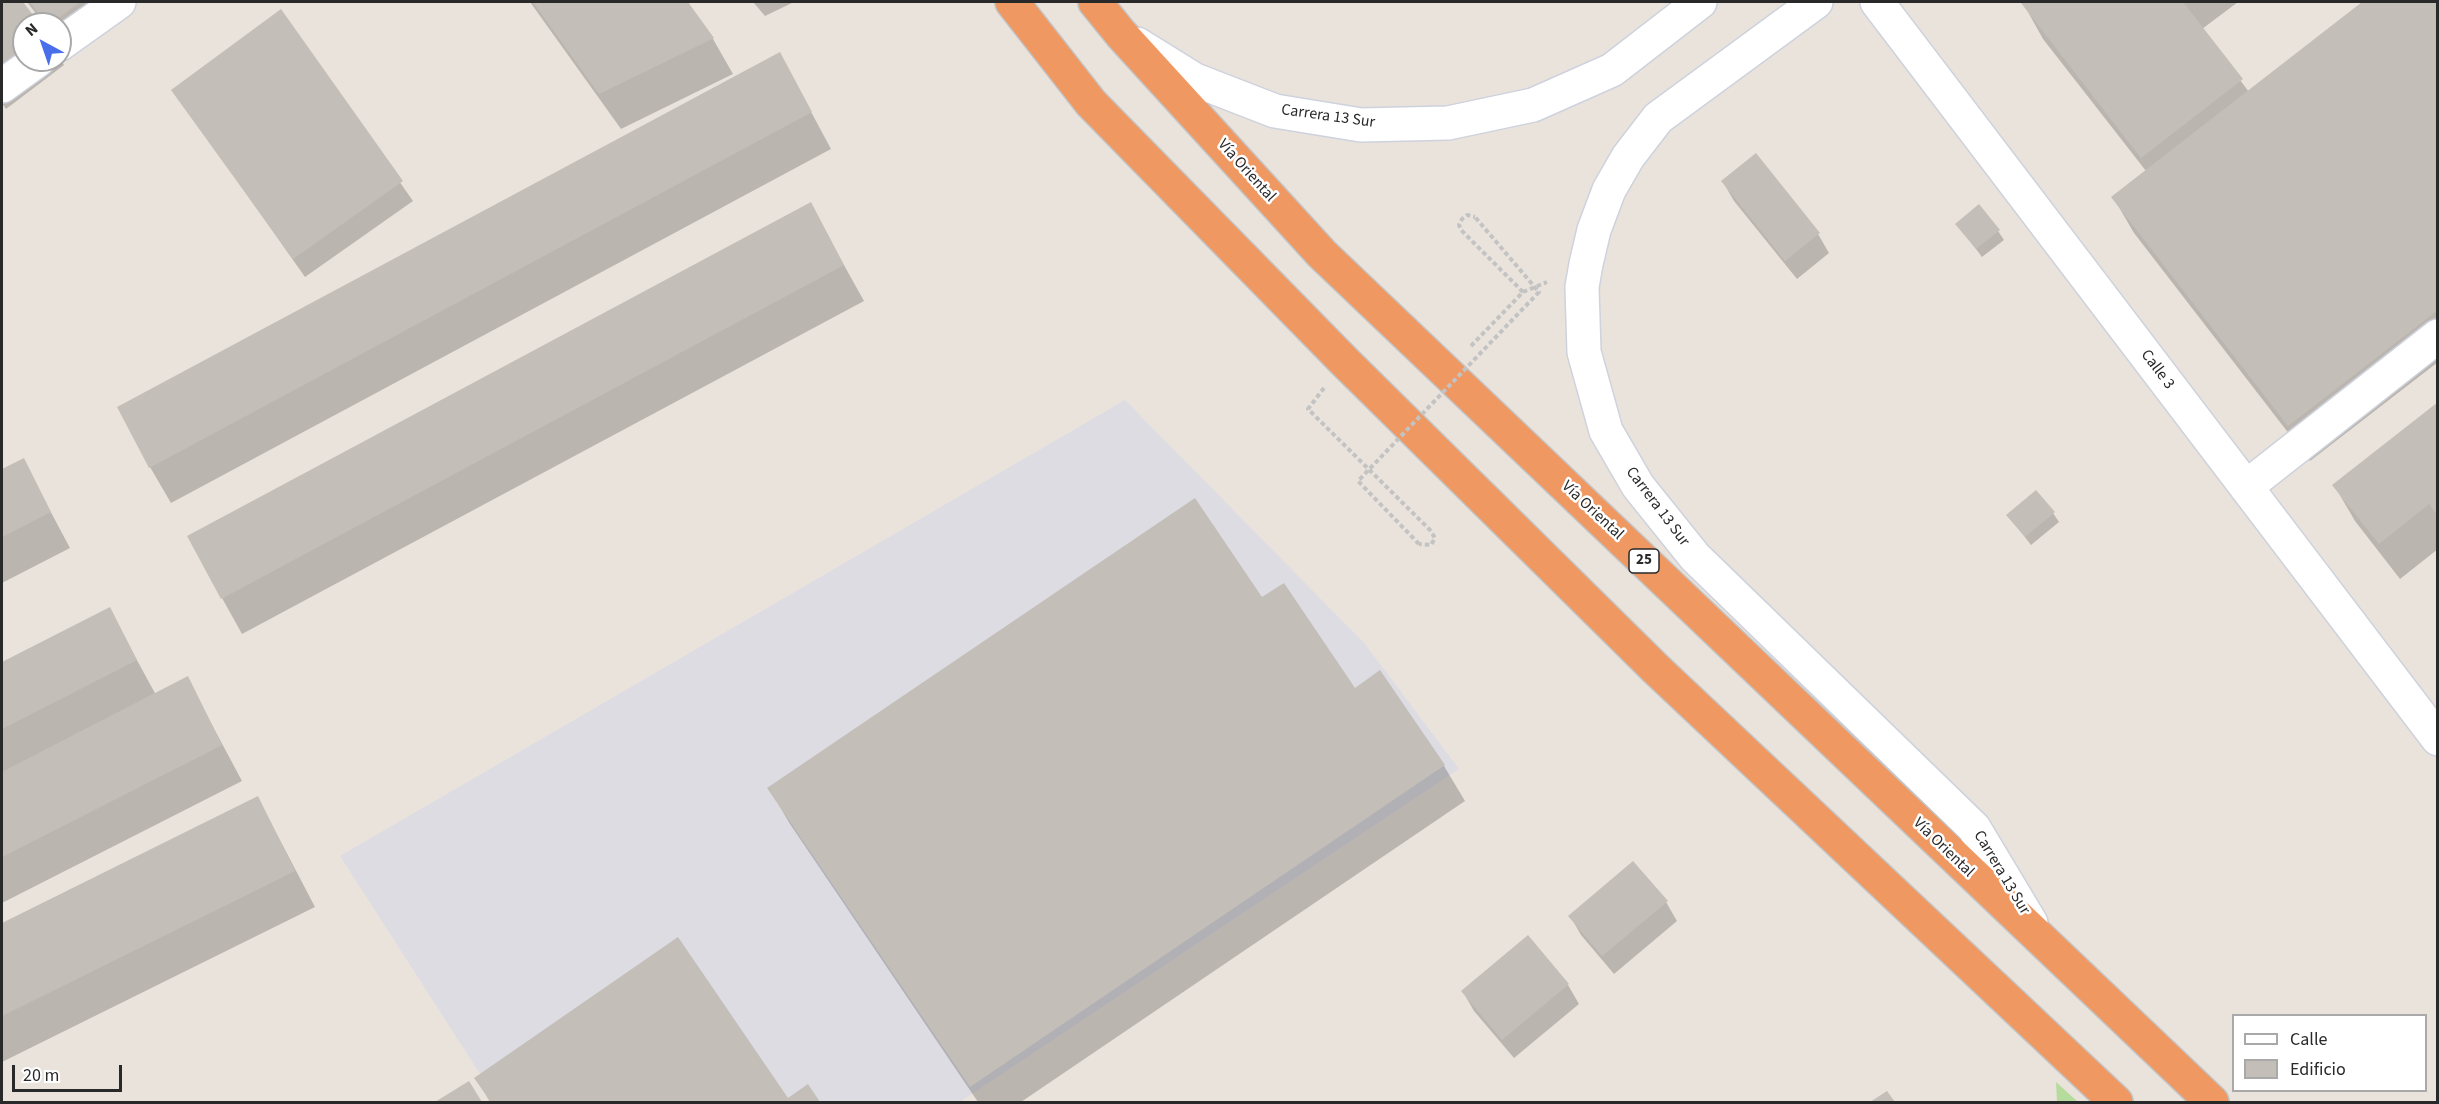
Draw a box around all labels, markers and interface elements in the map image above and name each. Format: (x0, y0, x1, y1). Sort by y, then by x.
north arrow (12, 12, 72, 72)
text: N (21, 18, 43, 42)
street label: Carrera 13 Sur (1280, 101, 1376, 133)
street label: Vía Oriental (1213, 136, 1279, 206)
street label: Calle 3 (2136, 346, 2178, 394)
street label: Carrera 13 Sur (1621, 464, 1693, 550)
street label: Vía Oriental (1557, 477, 1627, 545)
road number: 25 (1629, 549, 1659, 573)
street label: Vía Oriental (1908, 814, 1978, 882)
street label: Carrera 13 Sur (1968, 828, 2034, 918)
legend (2232, 1014, 2427, 1092)
text: Calle (2290, 1027, 2327, 1052)
scale bar (15, 1053, 124, 1091)
text: Edificio (2290, 1057, 2346, 1082)
text: 20 m (23, 1063, 59, 1088)

